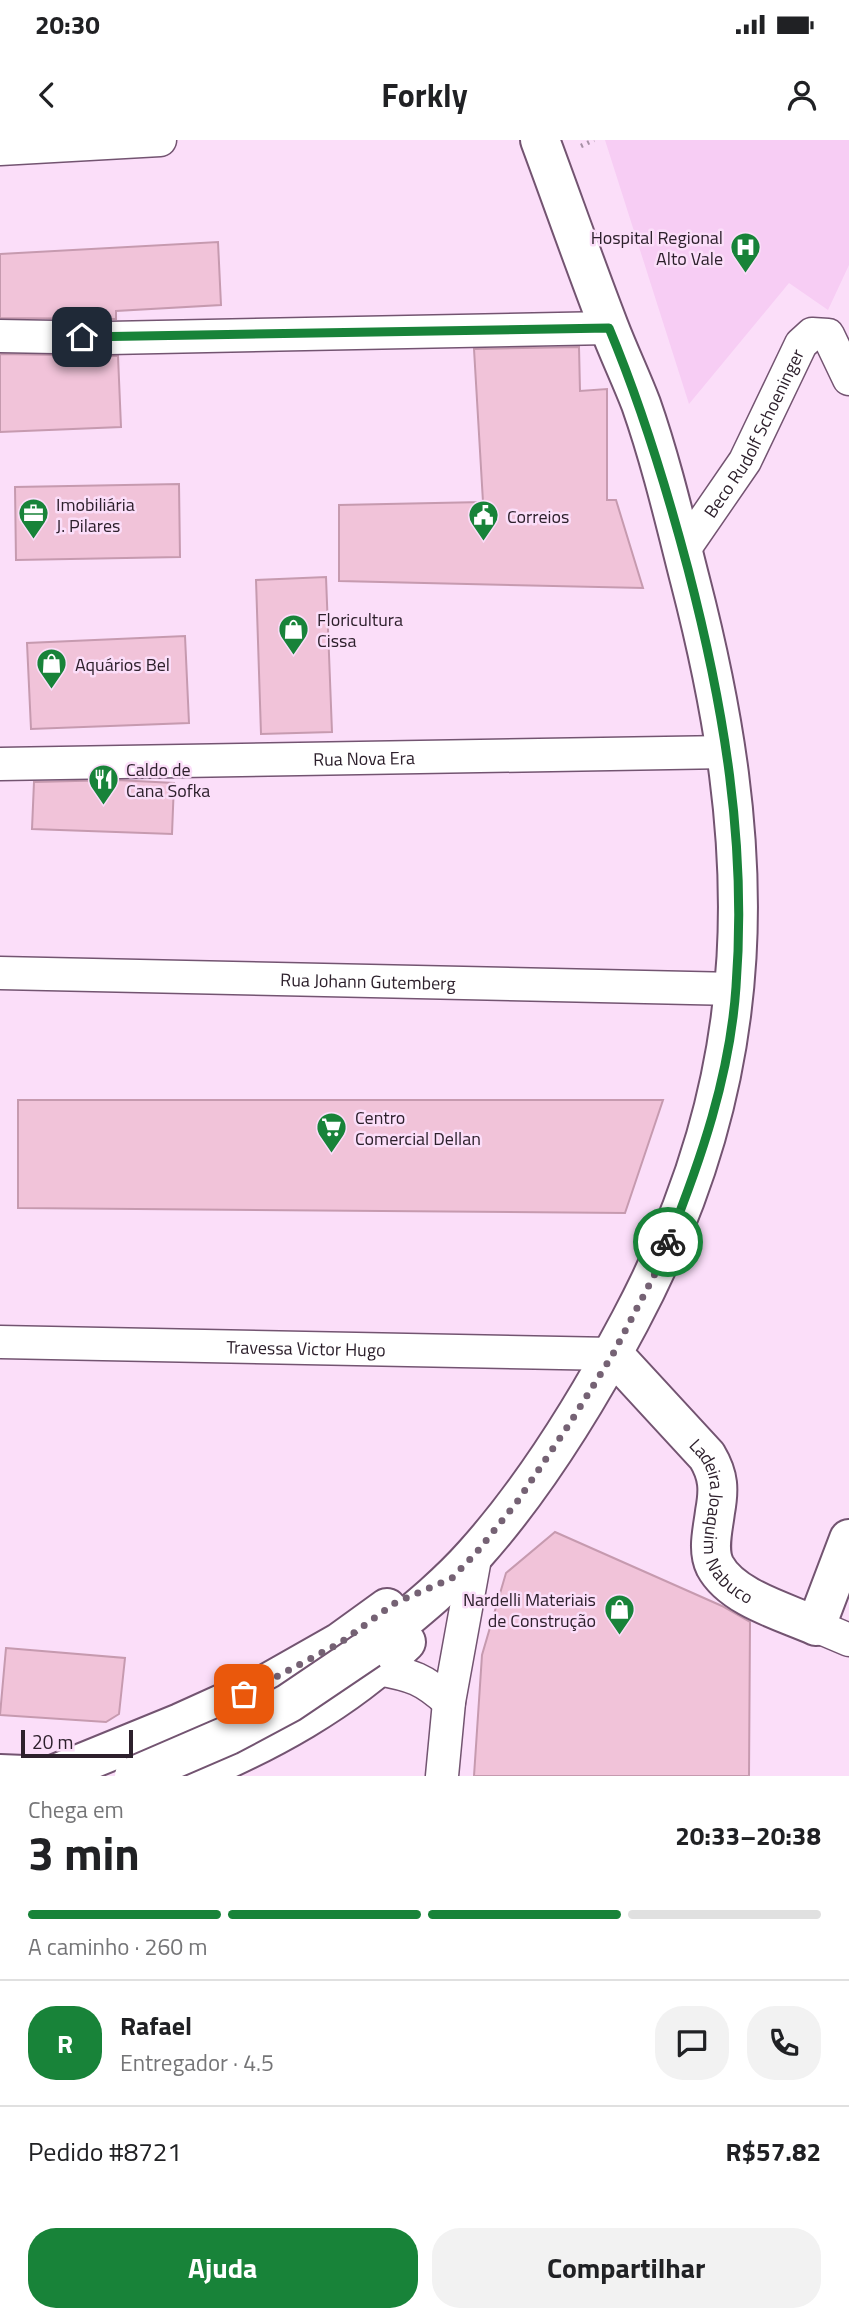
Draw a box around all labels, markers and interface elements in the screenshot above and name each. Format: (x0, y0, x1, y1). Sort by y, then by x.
text: 20:30 (35, 5, 100, 44)
text: Forkly (381, 71, 468, 119)
icon: back (28, 76, 66, 114)
icon: person (783, 76, 821, 114)
place label: Hospital Regional Alto Vale (591, 224, 723, 272)
hospital icon: Hospital Regional Alto Vale (729, 230, 763, 274)
pin (52, 307, 112, 367)
icon: home (63, 318, 101, 356)
street label: Beco Rudolf Schoeninger (697, 344, 810, 523)
place label: Imobiliária J. Pilares (56, 491, 135, 539)
office icon: Imobiliária J. Pilares (16, 497, 50, 541)
public building icon: Correios (467, 499, 501, 543)
place label: Correios (507, 503, 569, 530)
place label: Floricultura Cissa (317, 606, 403, 654)
shop icon: Floricultura Cissa (277, 612, 311, 656)
shop icon: Aquários Bel (35, 647, 69, 691)
place label: Aquários Bel (75, 651, 170, 678)
street label: Rua Nova Era (313, 744, 415, 772)
place label: Caldo de Cana Sofka (126, 756, 210, 804)
restaurant icon: Caldo de Cana Sofka (86, 762, 120, 806)
street label: Rua Johann Gutemberg (280, 966, 456, 996)
place label: Centro Comercial Dellan (355, 1104, 481, 1152)
supermarket icon: Centro Comercial Dellan (315, 1110, 349, 1154)
courier (633, 1207, 703, 1277)
icon: bike (649, 1223, 687, 1261)
street label: Travessa Victor Hugo (226, 1333, 386, 1363)
street label: Ladeira Joaquim Nabuco (683, 1432, 758, 1610)
place label: Nardelli Materiais de Construção (463, 1586, 596, 1634)
shop icon: Nardelli Materiais de Construção (602, 1592, 636, 1636)
pin (214, 1664, 274, 1724)
icon: bag (225, 1675, 263, 1713)
scale bar (21, 1727, 133, 1759)
text: 20 m (32, 1727, 73, 1756)
text: Chega em (28, 1792, 124, 1827)
text: 20:33–20:38 (675, 1816, 821, 1855)
text: 3 min (28, 1818, 140, 1888)
text: A caminho · 260 m (28, 1929, 207, 1964)
text: Rafael (120, 2006, 192, 2045)
button: chat (655, 2006, 729, 2080)
button: phone (747, 2006, 821, 2080)
text: R (57, 2024, 73, 2063)
text: Entregador · 4.5 (120, 2045, 274, 2080)
text: Pedido #8721 (28, 2132, 182, 2171)
text: R$57.82 (725, 2132, 821, 2171)
button: Ajuda (28, 2228, 418, 2308)
button: Compartilhar (432, 2228, 821, 2308)

